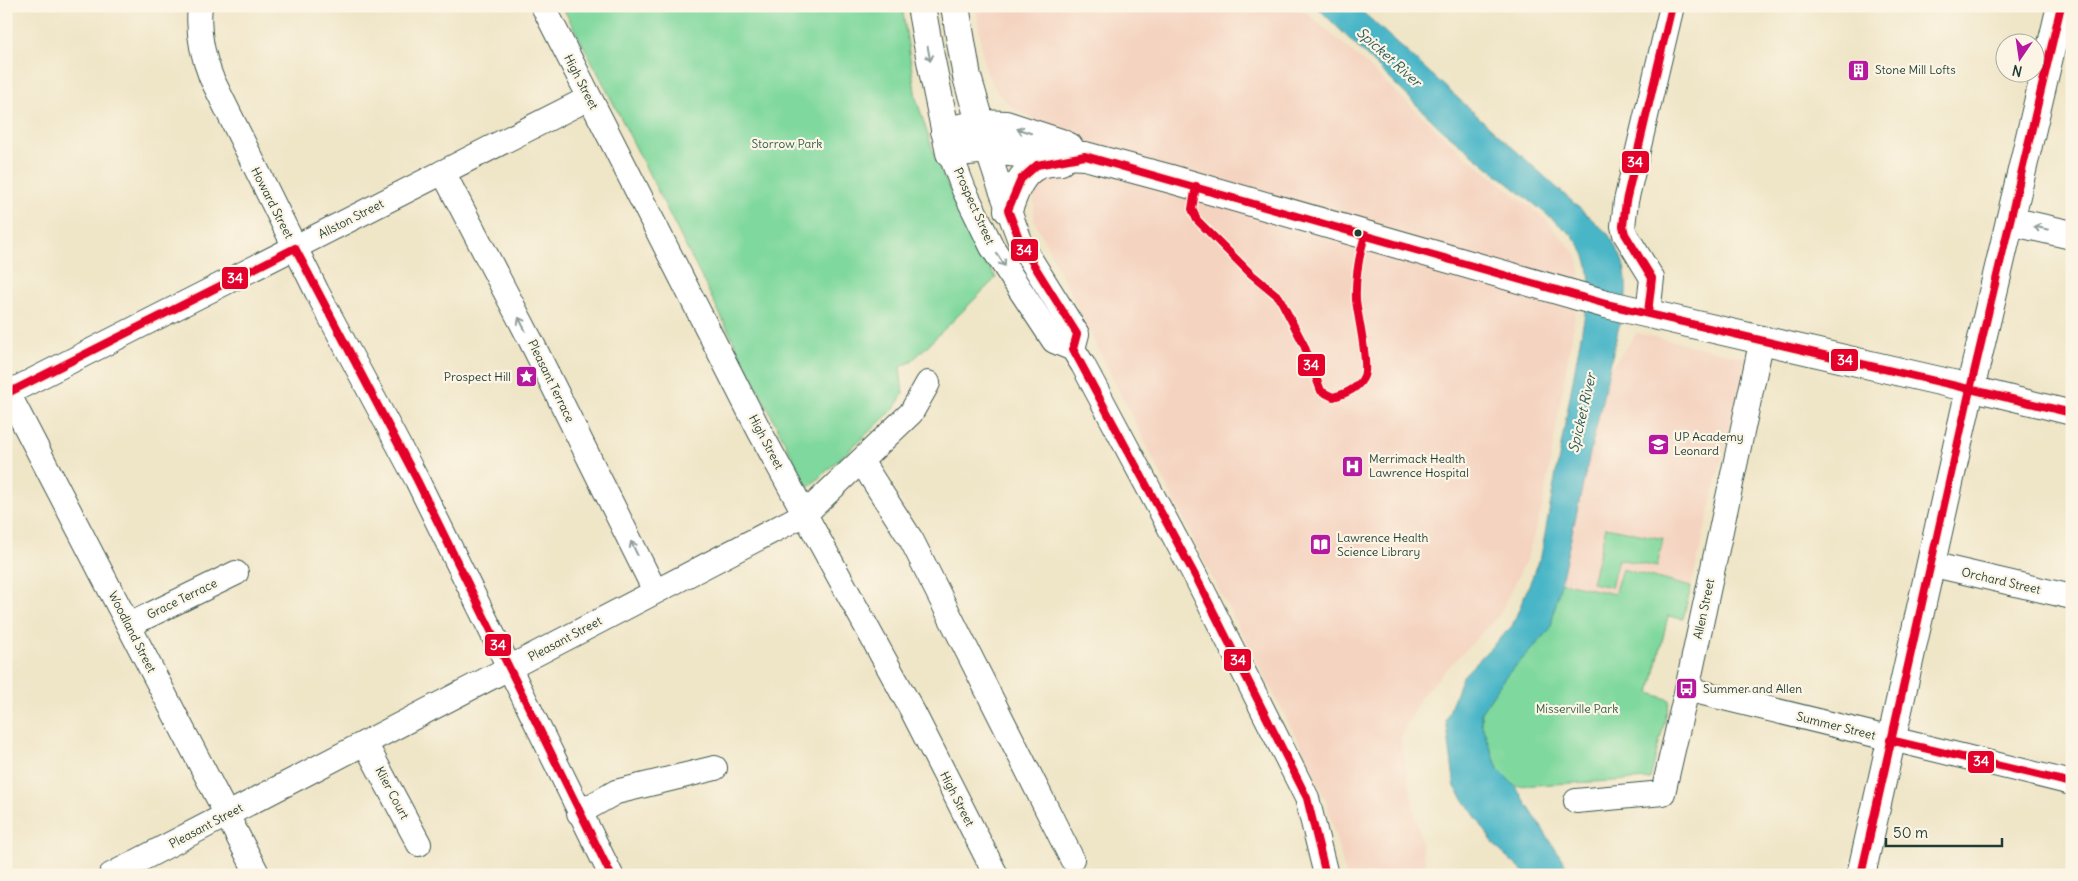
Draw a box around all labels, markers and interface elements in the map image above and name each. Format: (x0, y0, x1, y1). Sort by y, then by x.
water label: Spicket River (1353, 23, 1427, 92)
north arrow (1996, 32, 2046, 82)
one-way arrow (925, 46, 935, 62)
street label: High Street (561, 52, 602, 112)
building icon: Stone Mill Lofts (1847, 58, 1871, 82)
text: N (2010, 61, 2024, 81)
place label: Stone Mill Lofts (1875, 62, 1956, 77)
one-way arrow (1017, 126, 1033, 135)
park label: Storrow Park (752, 136, 822, 151)
line badge: 34 (1621, 150, 1650, 174)
text: 34 (1627, 153, 1643, 171)
street label: Howard Street (248, 164, 297, 241)
street label: Prospect Street (951, 165, 998, 247)
street label: Allston Street (316, 196, 386, 241)
one-way arrow (2033, 223, 2049, 232)
unlabelled marker (1353, 228, 1363, 238)
line badge: 34 (1010, 238, 1039, 262)
text: 34 (1016, 241, 1032, 259)
one-way arrow (996, 253, 1006, 267)
line badge: 34 (221, 266, 249, 290)
text: 34 (227, 269, 243, 287)
one-way arrow (517, 317, 526, 332)
street label: Pleasant Terrace (525, 337, 578, 425)
line badge: 34 (1830, 348, 1859, 372)
text: 34 (1837, 351, 1853, 369)
line badge: 34 (1297, 353, 1326, 377)
text: 34 (1303, 356, 1319, 374)
place icon: Prospect Hill (515, 365, 539, 389)
place label: Prospect Hill (444, 369, 511, 384)
water label: Spicket River (1564, 369, 1600, 454)
street label: High Street (746, 412, 787, 472)
place label: UP Academy Leonard (1674, 429, 1744, 458)
school or university icon: UP Academy Leonard (1646, 432, 1670, 456)
place label: Merrimack Health Lawrence Hospital (1369, 451, 1469, 480)
hospital icon: Merrimack Health Lawrence Hospital (1341, 454, 1365, 478)
place label: Lawrence Health Science Library (1337, 530, 1428, 559)
library icon: Lawrence Health Science Library (1309, 533, 1333, 557)
one-way arrow (629, 541, 638, 556)
street label: Orchard Street (1960, 564, 2042, 597)
street label: Grace Terrace (144, 575, 219, 622)
street label: Allen Street (1690, 577, 1717, 640)
street label: Woodland Street (105, 589, 159, 675)
street label: Pleasant Street (525, 613, 604, 664)
line badge: 34 (484, 633, 512, 657)
text: 34 (490, 636, 506, 654)
line badge: 34 (1223, 648, 1252, 672)
text: 34 (1230, 651, 1246, 669)
bus stop icon: Summer and Allen (1675, 677, 1699, 701)
place label: Summer and Allen (1703, 681, 1802, 696)
park label: Misserville Park (1536, 701, 1618, 716)
street label: Summer Street (1795, 708, 1877, 743)
line badge: 34 (1967, 750, 1995, 774)
text: 34 (1973, 752, 1989, 770)
street label: Klier Court (372, 764, 413, 822)
street label: High Street (937, 769, 978, 829)
street label: Pleasant Street (166, 800, 245, 851)
scale bar (1886, 816, 2002, 848)
text: 50 m (1893, 823, 1928, 842)

